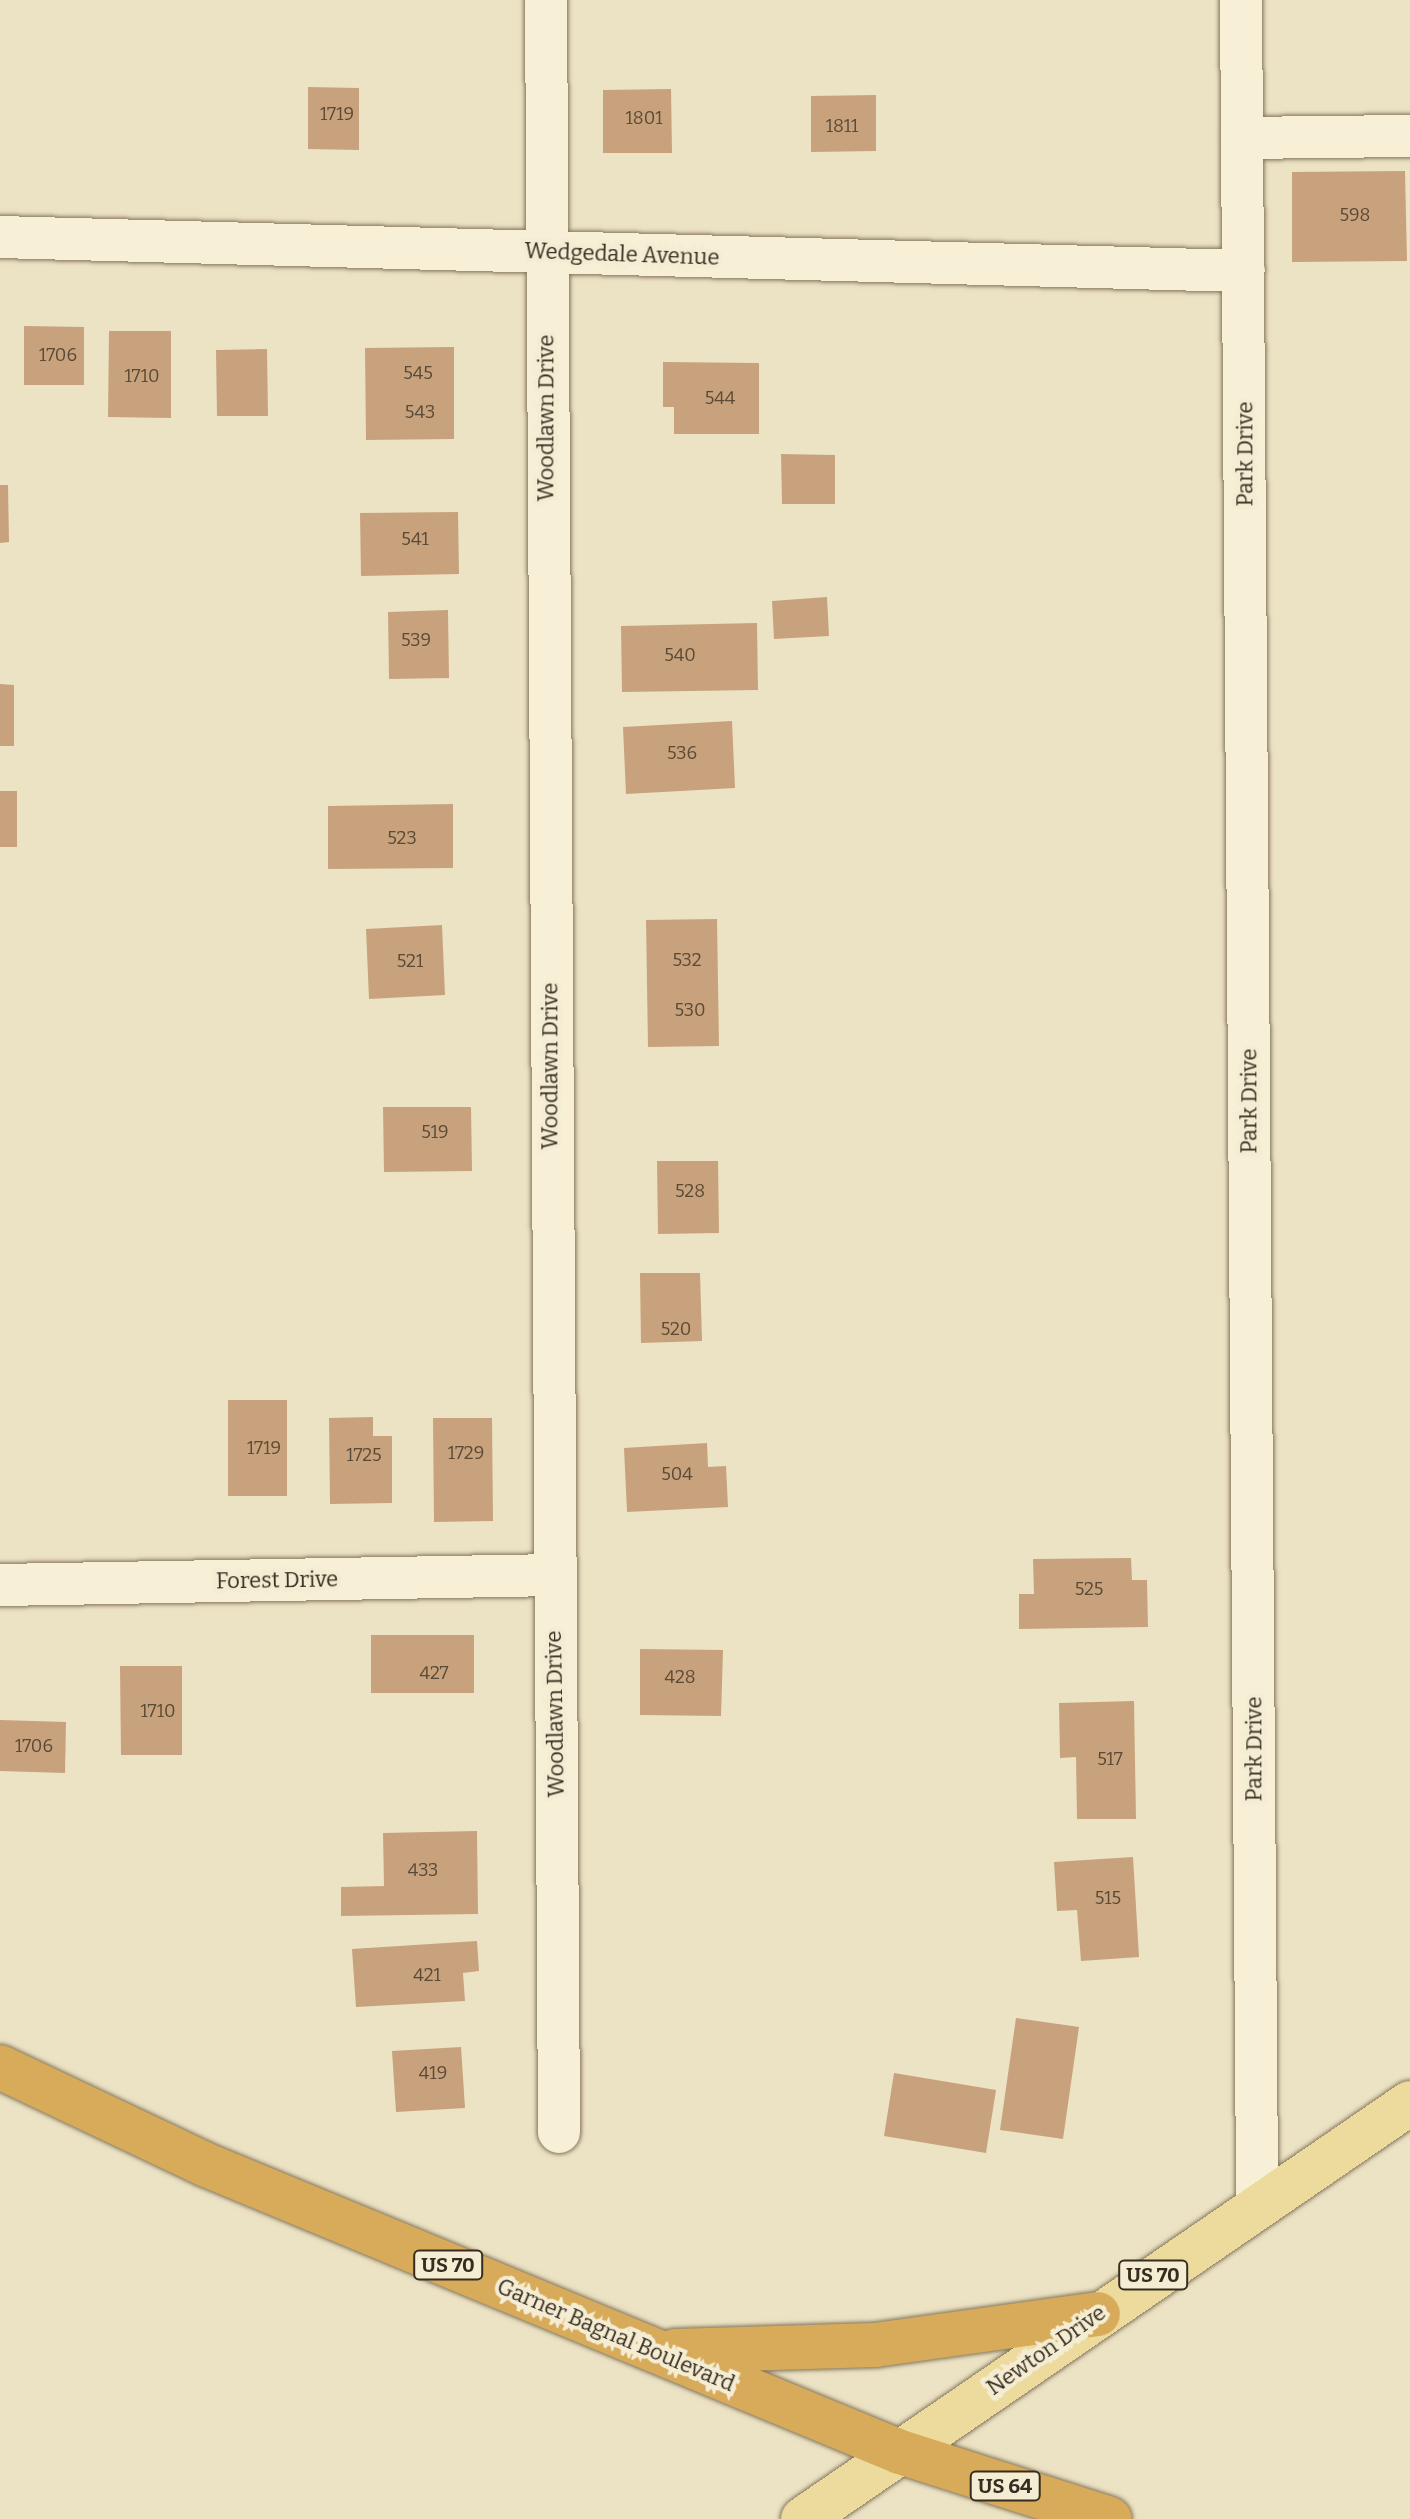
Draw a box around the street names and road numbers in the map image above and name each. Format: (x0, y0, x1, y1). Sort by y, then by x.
street label: Wedgedale Avenue (524, 237, 720, 271)
street label: Woodlawn Drive (533, 335, 559, 501)
street label: Park Drive (1232, 401, 1258, 507)
street label: Woodlawn Drive (537, 983, 563, 1149)
street label: Park Drive (1236, 1048, 1262, 1154)
street label: Forest Drive (216, 1566, 338, 1594)
street label: Woodlawn Drive (540, 1630, 570, 1798)
street label: Park Drive (1241, 1696, 1267, 1802)
road number: US 70 (412, 2249, 484, 2281)
road number: US 70 (1117, 2259, 1189, 2291)
street label: Garner Bagnal Boulevard (493, 2273, 739, 2397)
street label: Newton Drive (981, 2299, 1111, 2401)
road number: US 64 (969, 2470, 1041, 2502)

